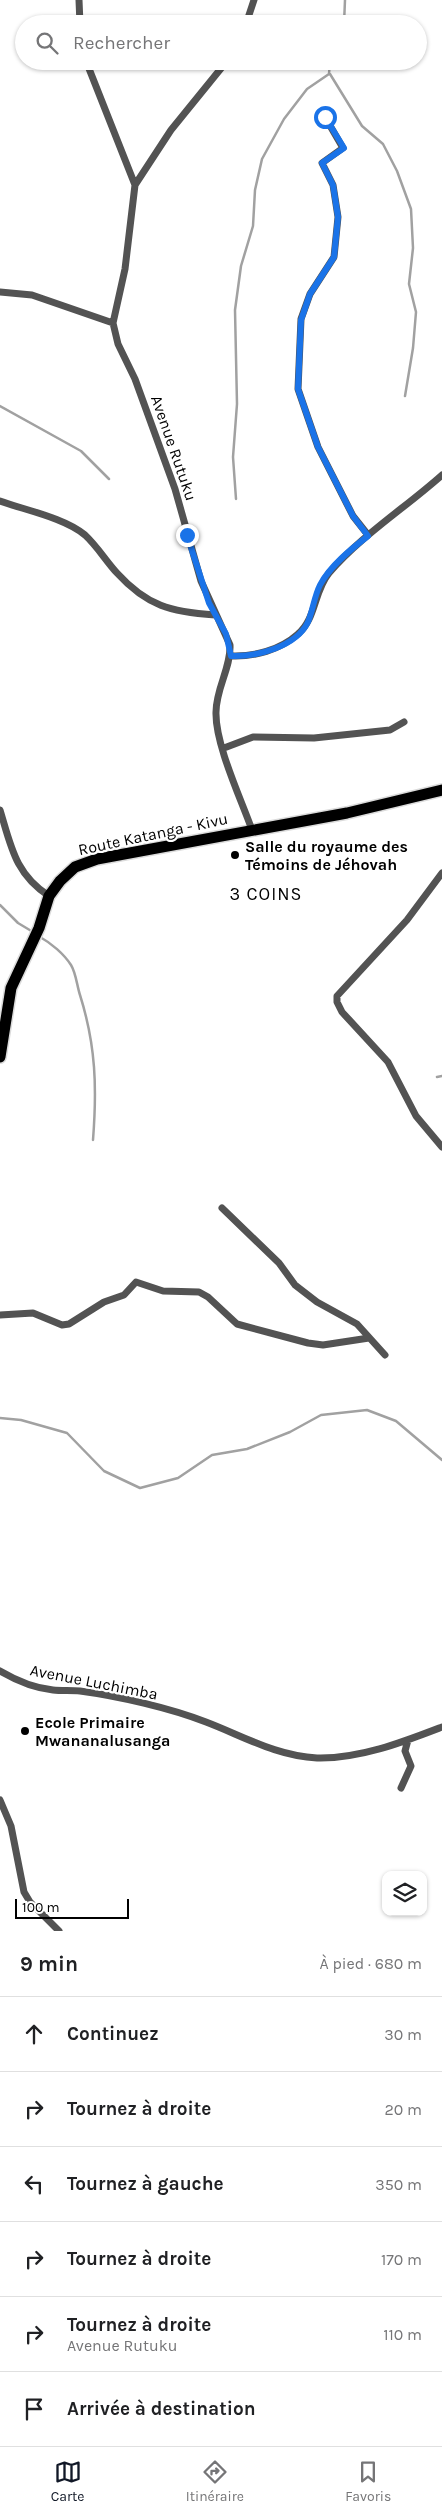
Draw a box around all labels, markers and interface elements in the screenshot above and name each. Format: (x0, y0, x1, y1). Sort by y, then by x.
search box (15, 15, 427, 70)
icon: search (33, 29, 61, 57)
text: Rechercher (73, 32, 170, 54)
route start (314, 106, 337, 129)
street label: Avenue Rutuku (147, 393, 201, 503)
route end (176, 524, 199, 547)
street label: Route Katanga - Kivu (76, 809, 230, 859)
place label: Salle du royaume des Témoins de Jéhovah (245, 837, 408, 874)
marker: Salle du royaume des Témoins de Jéhovah (229, 849, 241, 861)
district label: 3 COINS (230, 883, 302, 905)
street label: Avenue Luchimba (29, 1660, 159, 1704)
place label: Ecole Primaire Mwananalusanga (35, 1713, 170, 1750)
marker: Ecole Primaire Mwananalusanga (19, 1725, 31, 1737)
map controls (382, 1871, 427, 1916)
button: layers (382, 1871, 427, 1916)
scale bar (15, 1896, 129, 1919)
text: 100 m (22, 1899, 60, 1916)
text: 9 min (20, 1952, 78, 1976)
text: À pied · 680 m (319, 1954, 422, 1973)
icon: ahead (20, 2020, 48, 2048)
text: Continuez (67, 2023, 159, 2045)
text: 30 m (384, 2025, 422, 2044)
icon: right (20, 2095, 48, 2123)
text: Tournez à droite (67, 2098, 211, 2120)
text: 20 m (384, 2100, 422, 2119)
icon: left (20, 2170, 48, 2198)
text: Tournez à gauche (67, 2173, 224, 2195)
text: 350 m (375, 2175, 422, 2194)
icon: right (20, 2245, 48, 2273)
text: Tournez à droite (67, 2248, 211, 2270)
text: 170 m (381, 2250, 422, 2269)
text: Tournez à droite (67, 2314, 211, 2336)
icon: right (20, 2320, 48, 2348)
text: 110 m (383, 2325, 422, 2344)
text: Avenue Rutuku (67, 2336, 177, 2355)
icon: arrive (20, 2395, 48, 2423)
text: Arrivée à destination (67, 2398, 256, 2420)
tab: Carte (51, 2458, 84, 2505)
tab: Itinéraire (186, 2458, 244, 2505)
tab: Favoris (345, 2458, 391, 2505)

